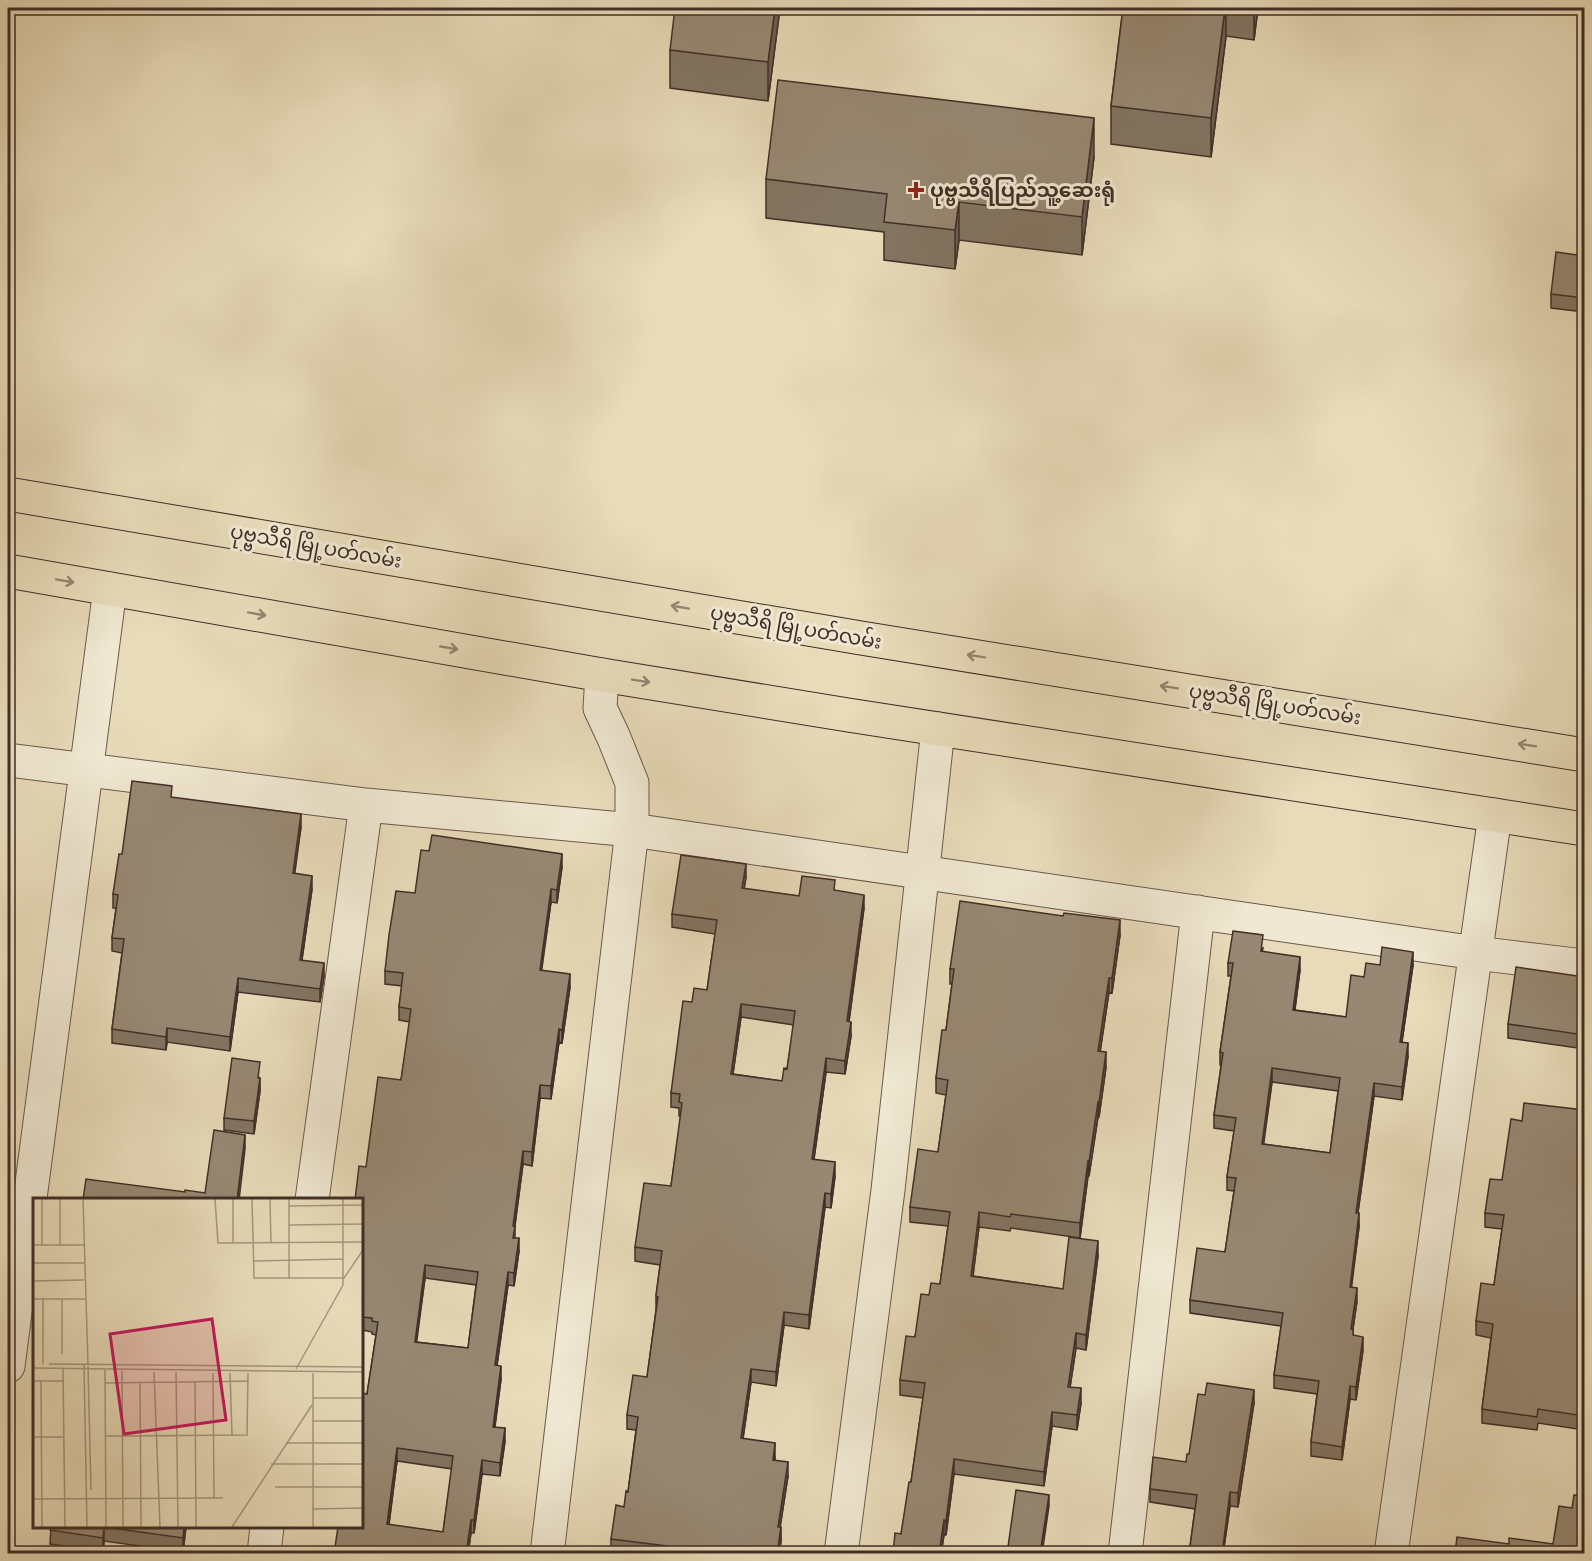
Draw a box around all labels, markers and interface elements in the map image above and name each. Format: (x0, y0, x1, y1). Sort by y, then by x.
place label: ပုဗ္ဗသီရိပြည်သူ့ဆေးရုံ (930, 177, 1115, 206)
marker: ပုဗ္ဗသီရိပြည်သူ့ဆေးရုံ (907, 181, 925, 199)
street label: ပုဗ္ဗသီရိ မြို့ပတ်လမ်း (227, 517, 404, 578)
one-way arrow (55, 576, 74, 587)
street label: ပုဗ္ဗသီရိ မြို့ပတ်လမ်း (707, 598, 884, 659)
one-way arrow (671, 602, 690, 613)
one-way arrow (247, 609, 267, 620)
one-way arrow (439, 643, 459, 654)
one-way arrow (967, 651, 986, 662)
one-way arrow (631, 676, 651, 687)
street label: ပုဗ္ဗသီရိ မြို့ပတ်လမ်း (1186, 677, 1363, 734)
one-way arrow (1159, 681, 1179, 692)
one-way arrow (1517, 740, 1537, 751)
inset map (33, 1198, 363, 1528)

